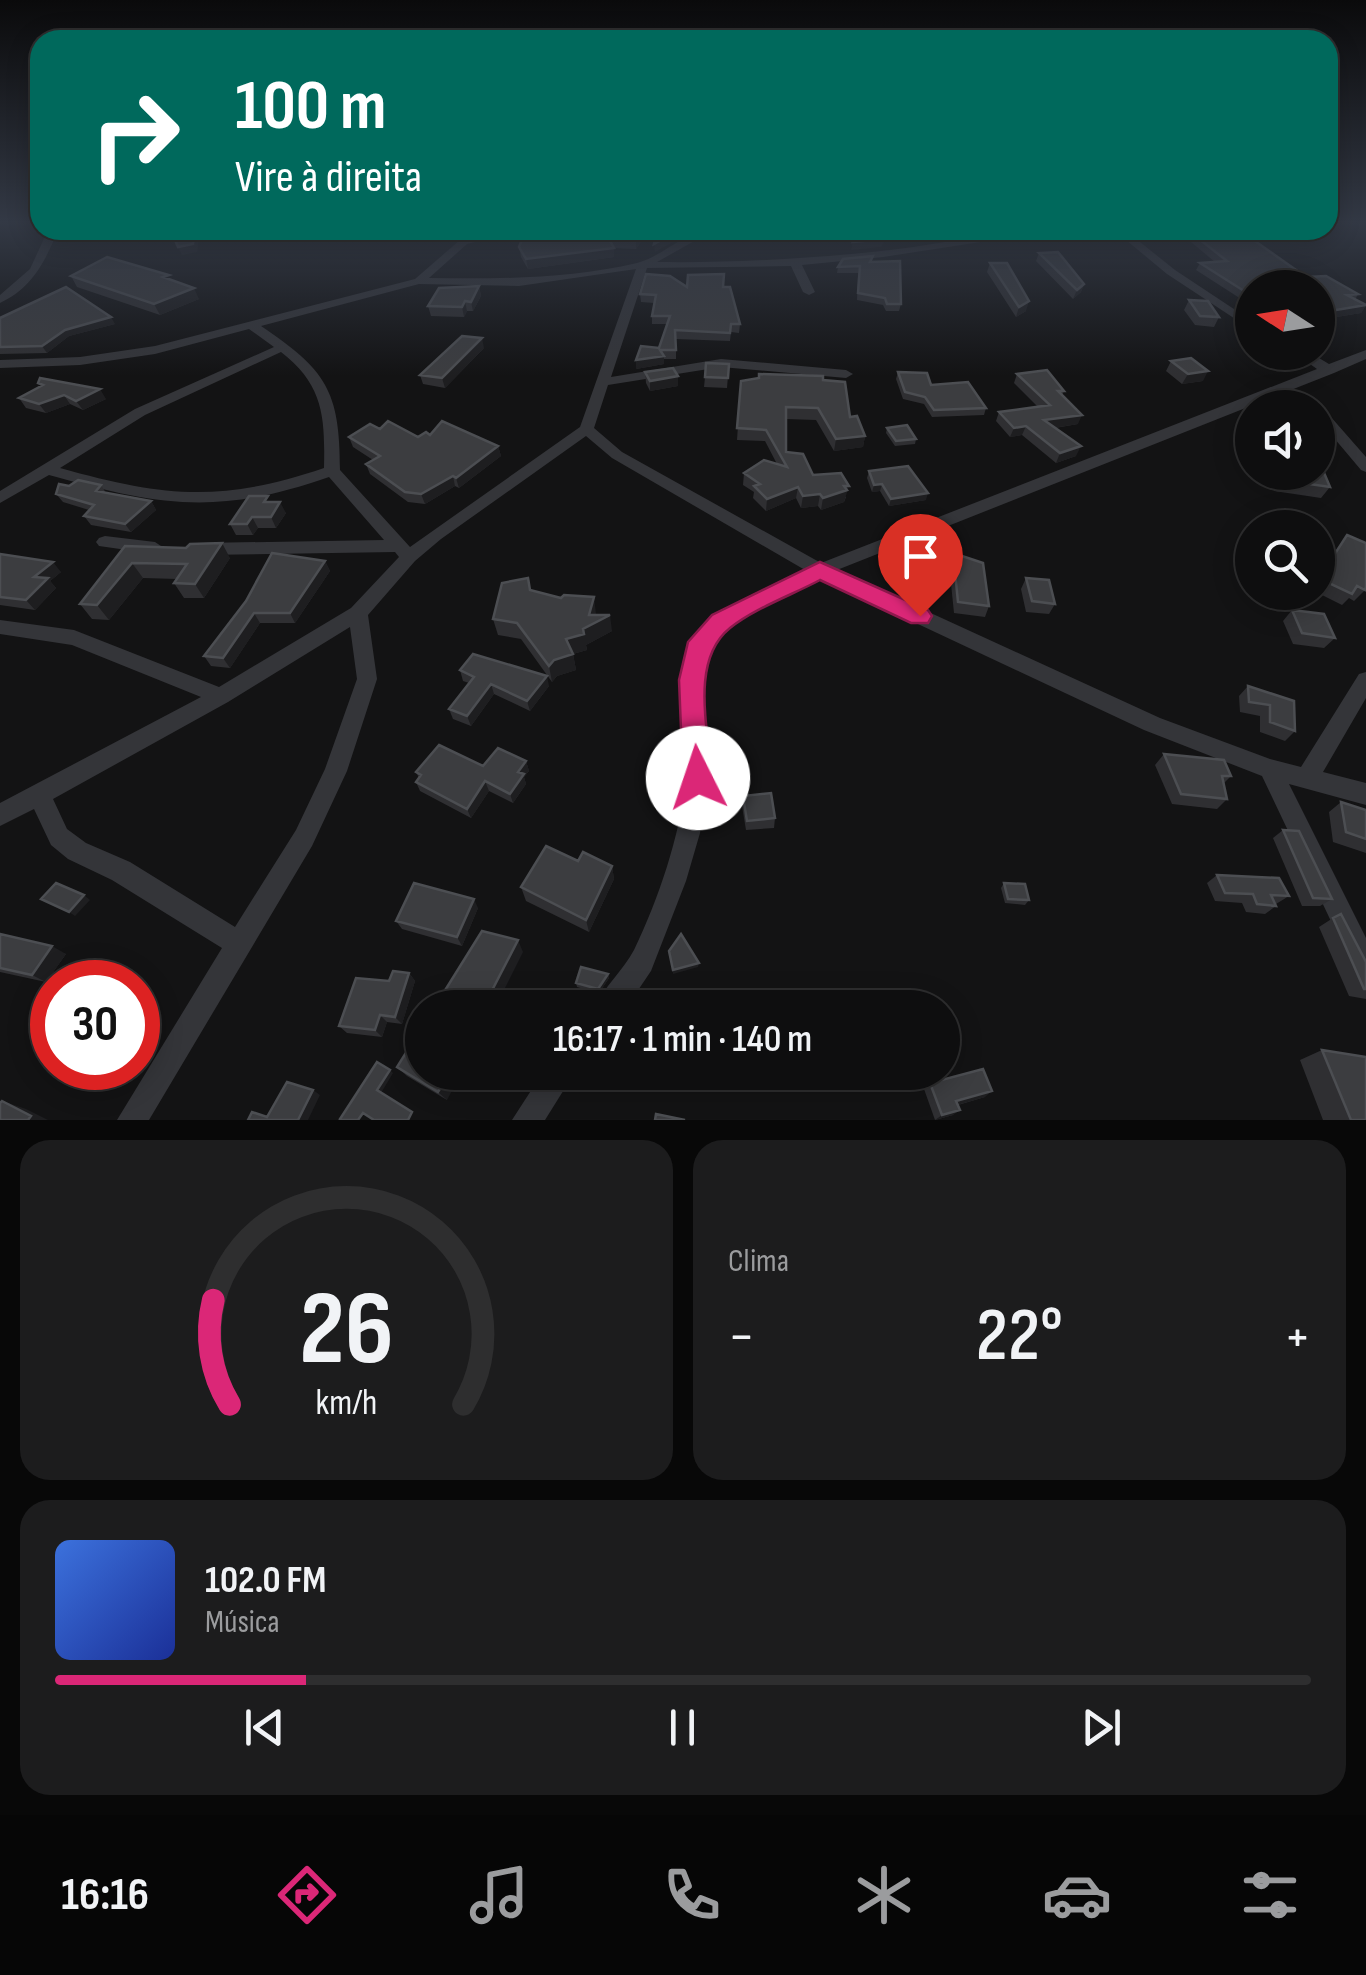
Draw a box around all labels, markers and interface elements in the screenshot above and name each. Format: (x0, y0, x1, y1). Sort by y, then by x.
text: 100 m (235, 65, 386, 149)
icon: right (70, 70, 200, 200)
text: Vire à direita (235, 150, 422, 205)
north arrow (1235, 270, 1335, 370)
map controls (1235, 270, 1335, 610)
button: sound (1235, 390, 1335, 490)
button: search (1235, 510, 1335, 610)
pin (878, 514, 963, 617)
icon: arrive (893, 529, 948, 584)
position arrow (646, 726, 750, 830)
speed limit sign: 30 (30, 960, 160, 1090)
text: 16:17 · 1 min · 140 m (553, 1017, 812, 1062)
text: Clima (728, 1242, 789, 1281)
text: 26 (299, 1268, 394, 1393)
text: 22° (976, 1291, 1063, 1382)
text: − (728, 1304, 755, 1371)
text: + (1284, 1304, 1311, 1371)
text: km/h (316, 1382, 377, 1425)
text: 102.0 FM (205, 1558, 326, 1603)
text: Música (205, 1603, 280, 1642)
icon: previous (237, 1700, 292, 1755)
icon: pause (655, 1700, 710, 1755)
icon: next (1074, 1700, 1129, 1755)
icon: directions (272, 1860, 342, 1930)
icon: music (464, 1860, 534, 1930)
icon: phone (657, 1860, 727, 1930)
icon: climate (849, 1860, 919, 1930)
icon: car (1042, 1860, 1112, 1930)
icon: filters (1235, 1860, 1305, 1930)
text: 16:16 (61, 1868, 149, 1923)

